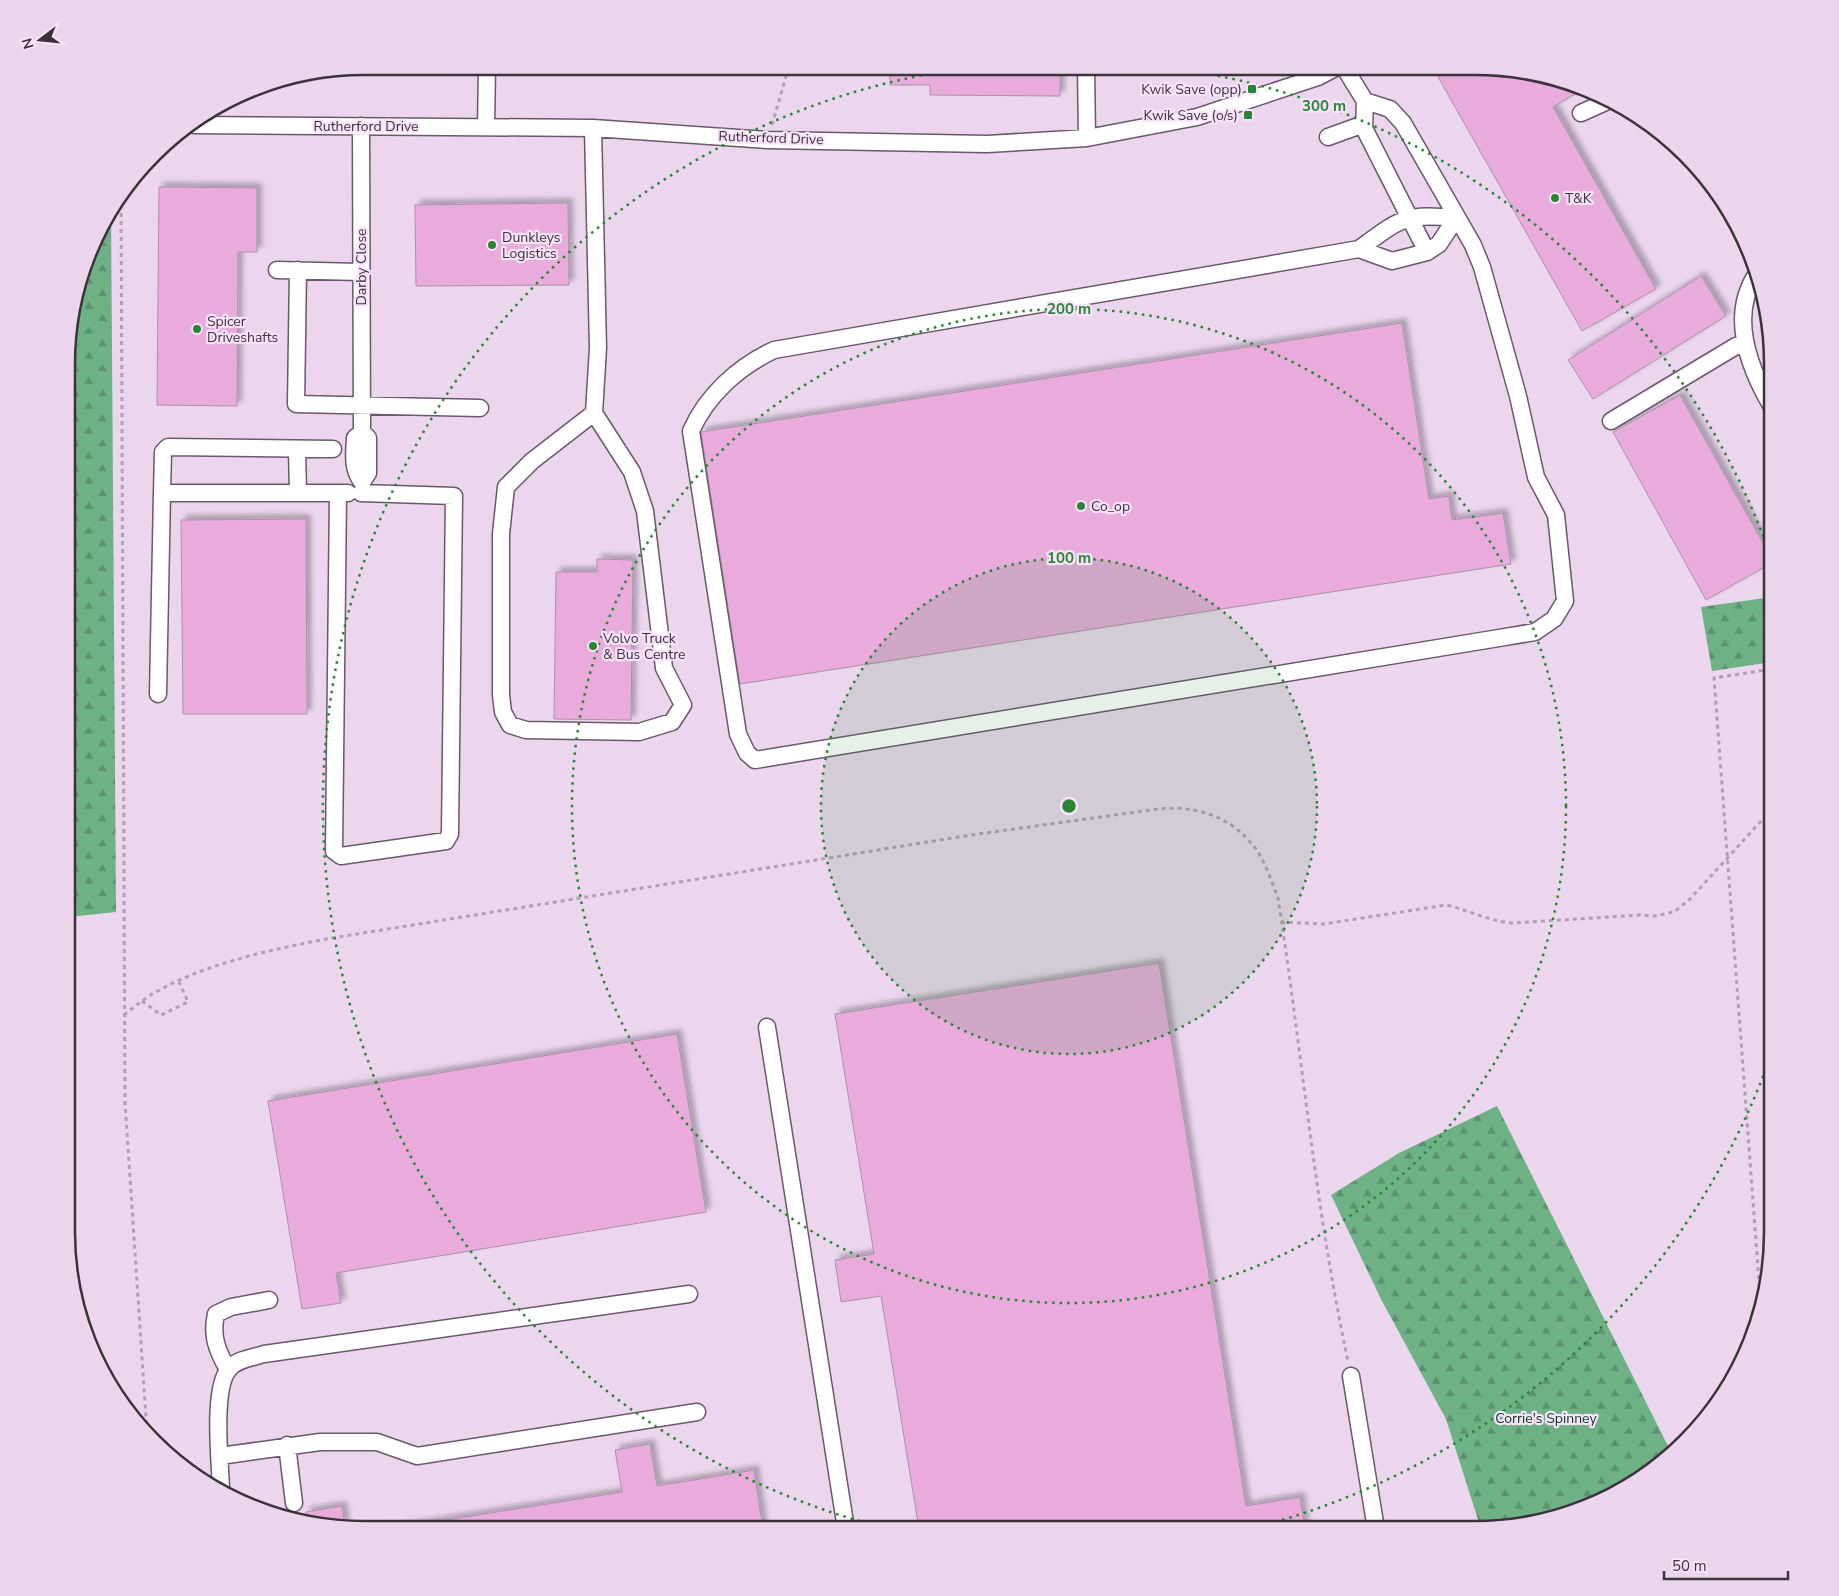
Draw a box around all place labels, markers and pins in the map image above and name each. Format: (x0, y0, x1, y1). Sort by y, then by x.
place label: Kwik Save (opp) (1141, 80, 1242, 99)
marker: Kwik Save (opp) (1246, 83, 1258, 95)
place label: Kwik Save (o/s) (1144, 106, 1238, 125)
marker: Kwik Save (o/s) (1242, 109, 1254, 121)
place label: T&K (1565, 189, 1592, 208)
marker: T&K (1549, 192, 1561, 204)
place label: Dunkleys Logistics (502, 228, 561, 263)
marker: Dunkleys Logistics (486, 239, 498, 251)
place label: Spicer Driveshafts (207, 312, 279, 347)
marker: Spicer Driveshafts (191, 323, 203, 335)
place label: Co_op (1091, 497, 1130, 516)
marker: Co_op (1075, 500, 1087, 512)
place label: Volvo Truck & Bus Centre (602, 629, 686, 664)
marker: Volvo Truck & Bus Centre (587, 640, 599, 652)
centre of rings (1060, 797, 1078, 815)

